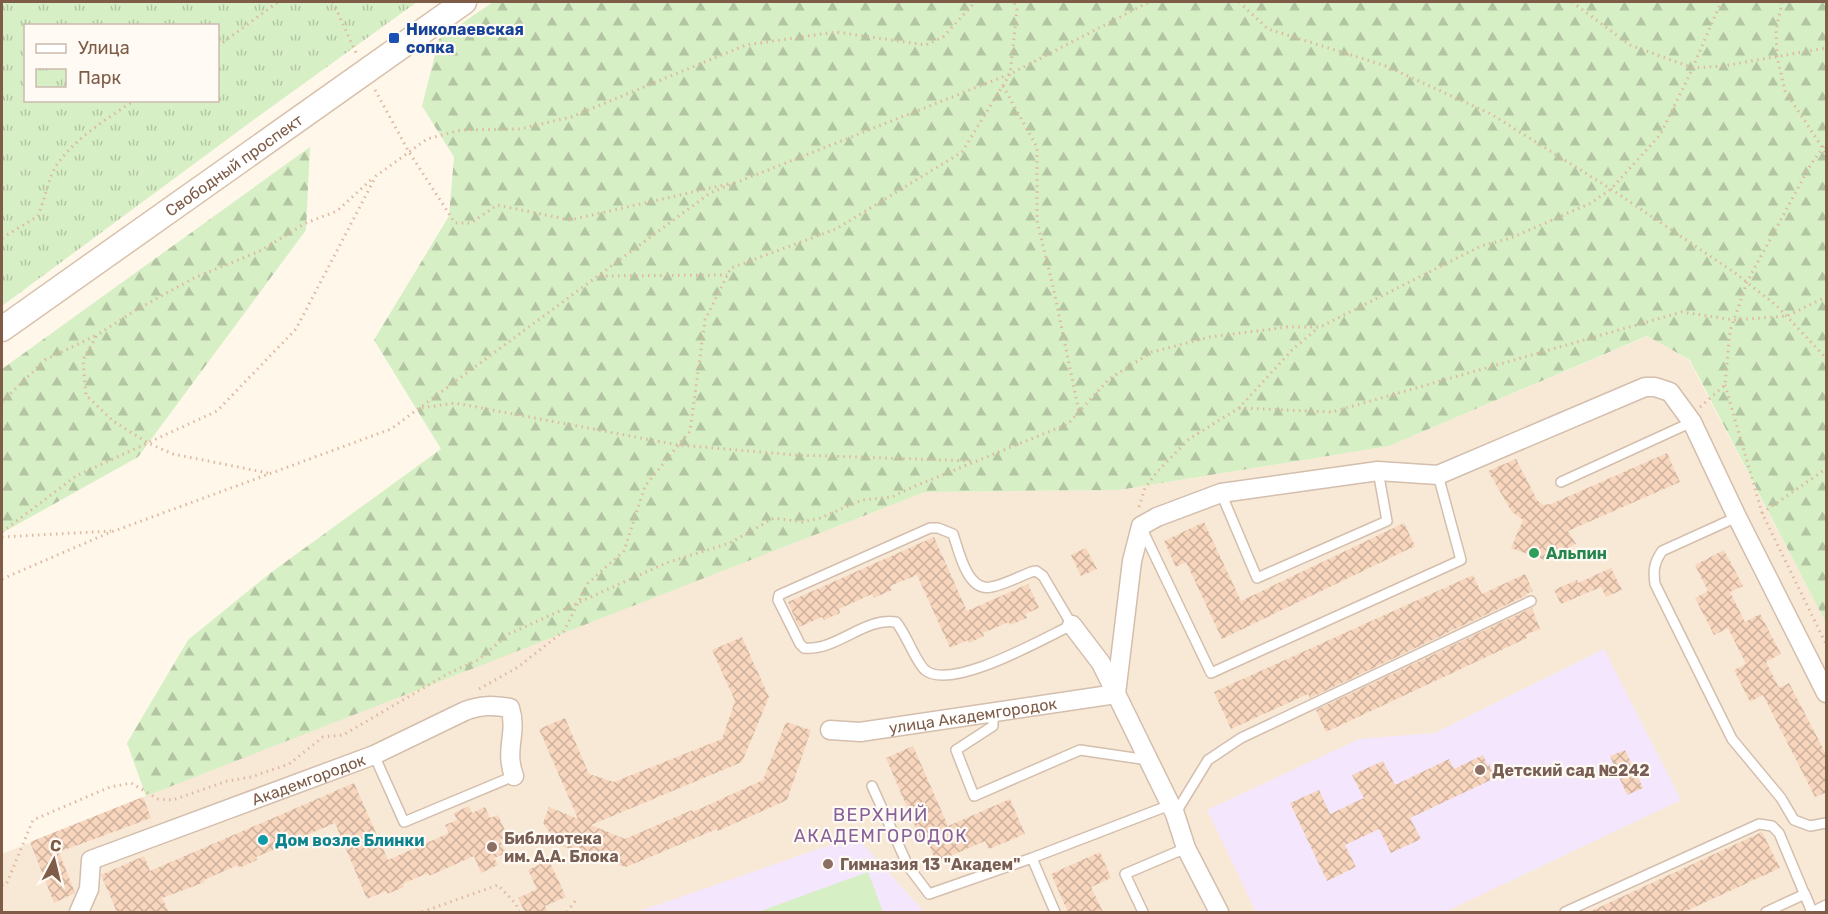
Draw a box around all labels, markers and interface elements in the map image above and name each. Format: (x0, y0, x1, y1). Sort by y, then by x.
place label: Николаевская сопка (406, 20, 524, 57)
legend (24, 24, 219, 102)
marker: Николаевская сопка (387, 31, 401, 45)
text: Улица (78, 37, 130, 59)
text: Парк (78, 67, 122, 89)
street label: Свободный проспект (161, 110, 306, 220)
place label: Альпин (1546, 544, 1607, 563)
marker: Альпин (1527, 546, 1541, 560)
street label: улица Академгородок (887, 693, 1058, 737)
street label: Академгородок (249, 749, 368, 809)
place label: Детский сад №242 (1492, 761, 1650, 780)
marker: Детский сад №242 (1473, 763, 1487, 777)
district label: ВЕРХНИЙ АКАДЕМГОРОДОК (794, 804, 968, 847)
place label: Библиотека им. А.А. Блока (504, 829, 619, 866)
north arrow (24, 830, 84, 890)
place label: Дом возле Блинки (275, 831, 424, 850)
marker: Дом возле Блинки (256, 833, 270, 847)
text: С (49, 835, 63, 856)
marker: Библиотека им. А.А. Блока (485, 840, 499, 854)
place label: Гимназия 13 "Академ" (840, 855, 1020, 874)
marker: Гимназия 13 "Академ" (821, 857, 835, 871)

